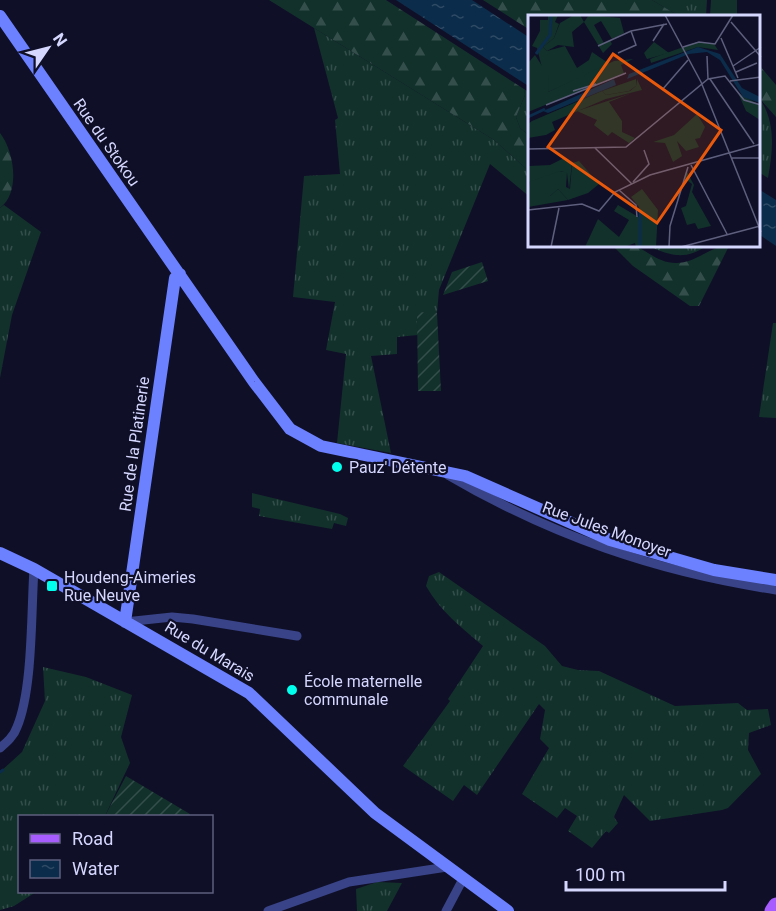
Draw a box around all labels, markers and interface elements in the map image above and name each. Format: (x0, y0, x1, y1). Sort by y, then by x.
inset map (528, 15, 761, 248)
north arrow (18, 18, 78, 78)
text: N (49, 30, 71, 50)
street label: Rue du Stokou (69, 95, 144, 190)
street label: Rue de la Platinerie (116, 375, 153, 513)
place label: Pauz' Détente (349, 458, 447, 477)
marker: Pauz' Détente (330, 460, 344, 474)
street label: Rue Jules Monoyer (540, 497, 674, 562)
place label: Houdeng-Aimeries Rue Neuve (64, 568, 196, 605)
marker: Houdeng-Aimeries Rue Neuve (45, 579, 59, 593)
street label: Rue du Marais (161, 617, 258, 686)
place label: École maternelle communale (304, 672, 422, 709)
marker: École maternelle communale (285, 683, 299, 697)
legend (18, 815, 213, 893)
text: Road (72, 828, 113, 849)
scale bar (566, 854, 725, 892)
text: Water (72, 858, 119, 879)
text: 100 m (575, 864, 626, 885)

